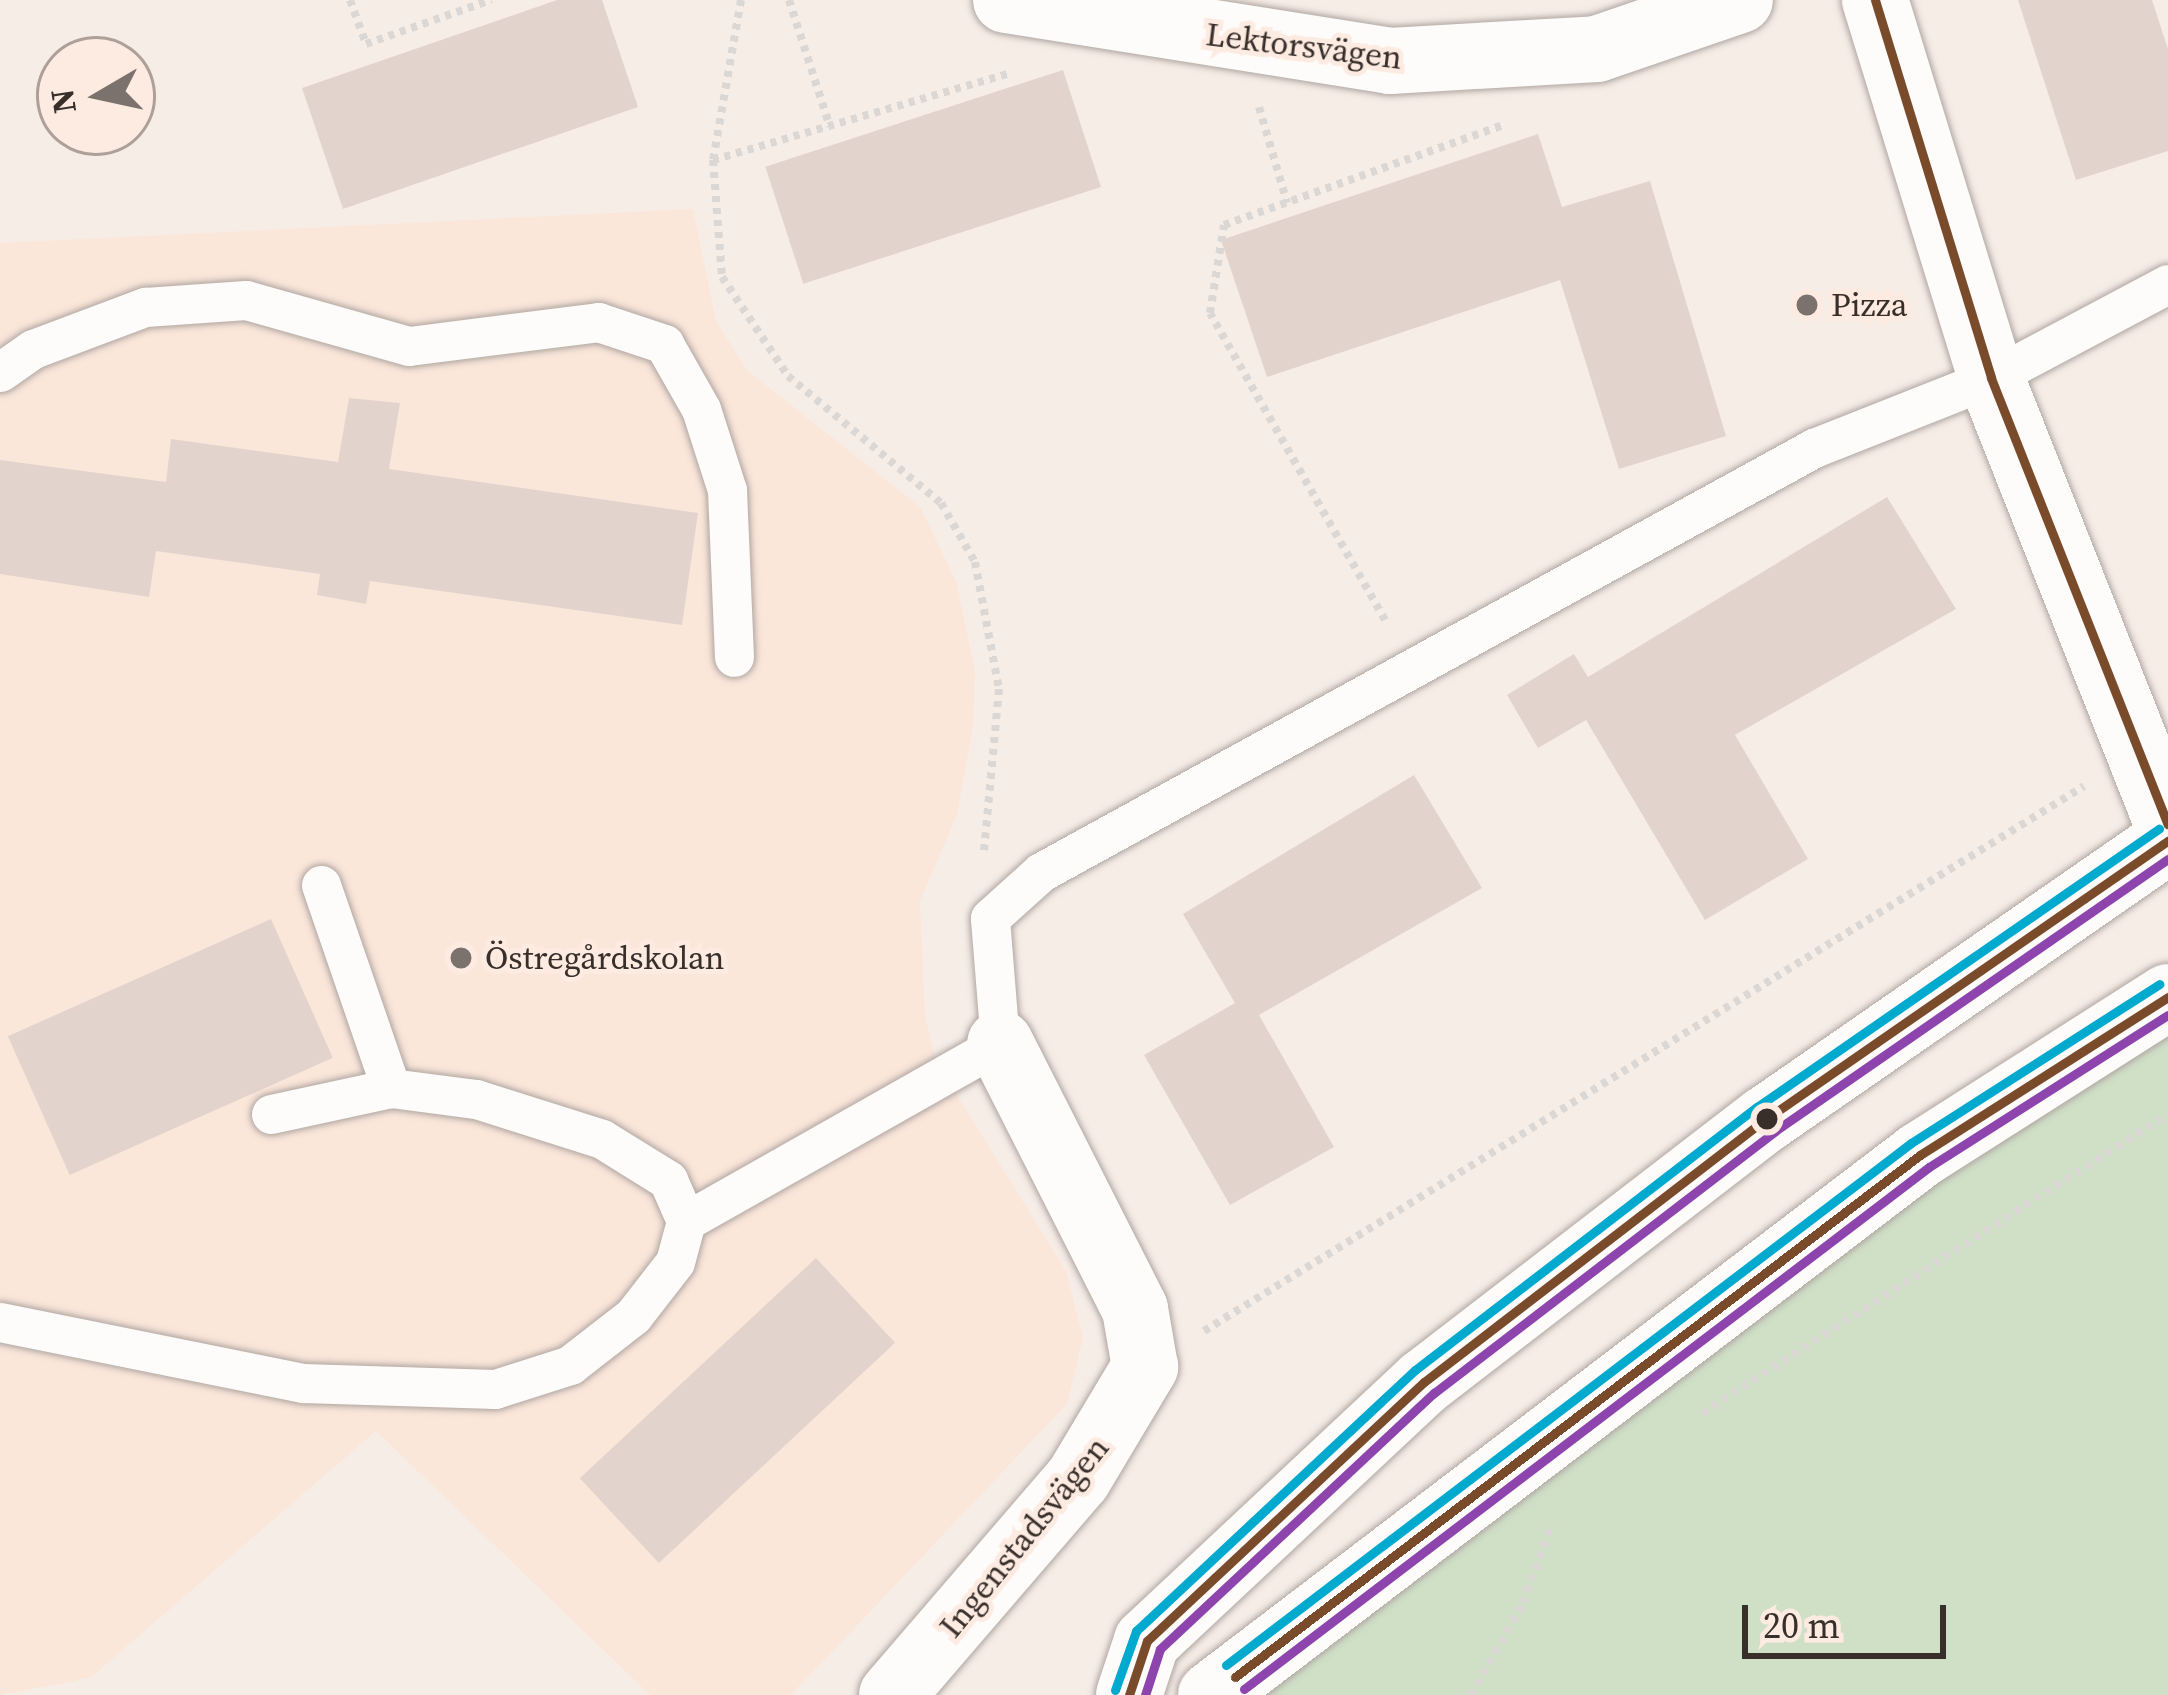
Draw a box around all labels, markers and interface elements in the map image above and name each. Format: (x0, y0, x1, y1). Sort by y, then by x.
street label: Lektorsvägen (1204, 14, 1404, 78)
north arrow (36, 36, 156, 156)
text: N (39, 86, 87, 117)
place label: Pizza (1831, 285, 1907, 325)
marker: Pizza (1794, 292, 1820, 318)
place label: Östregårdskolan (485, 938, 725, 978)
marker: Östregårdskolan (448, 945, 474, 971)
unlabelled marker (1756, 1108, 1778, 1130)
street label: Ingenstadsvägen (931, 1429, 1117, 1645)
scale bar (1748, 1581, 1952, 1655)
text: 20 m (1763, 1601, 1840, 1650)

